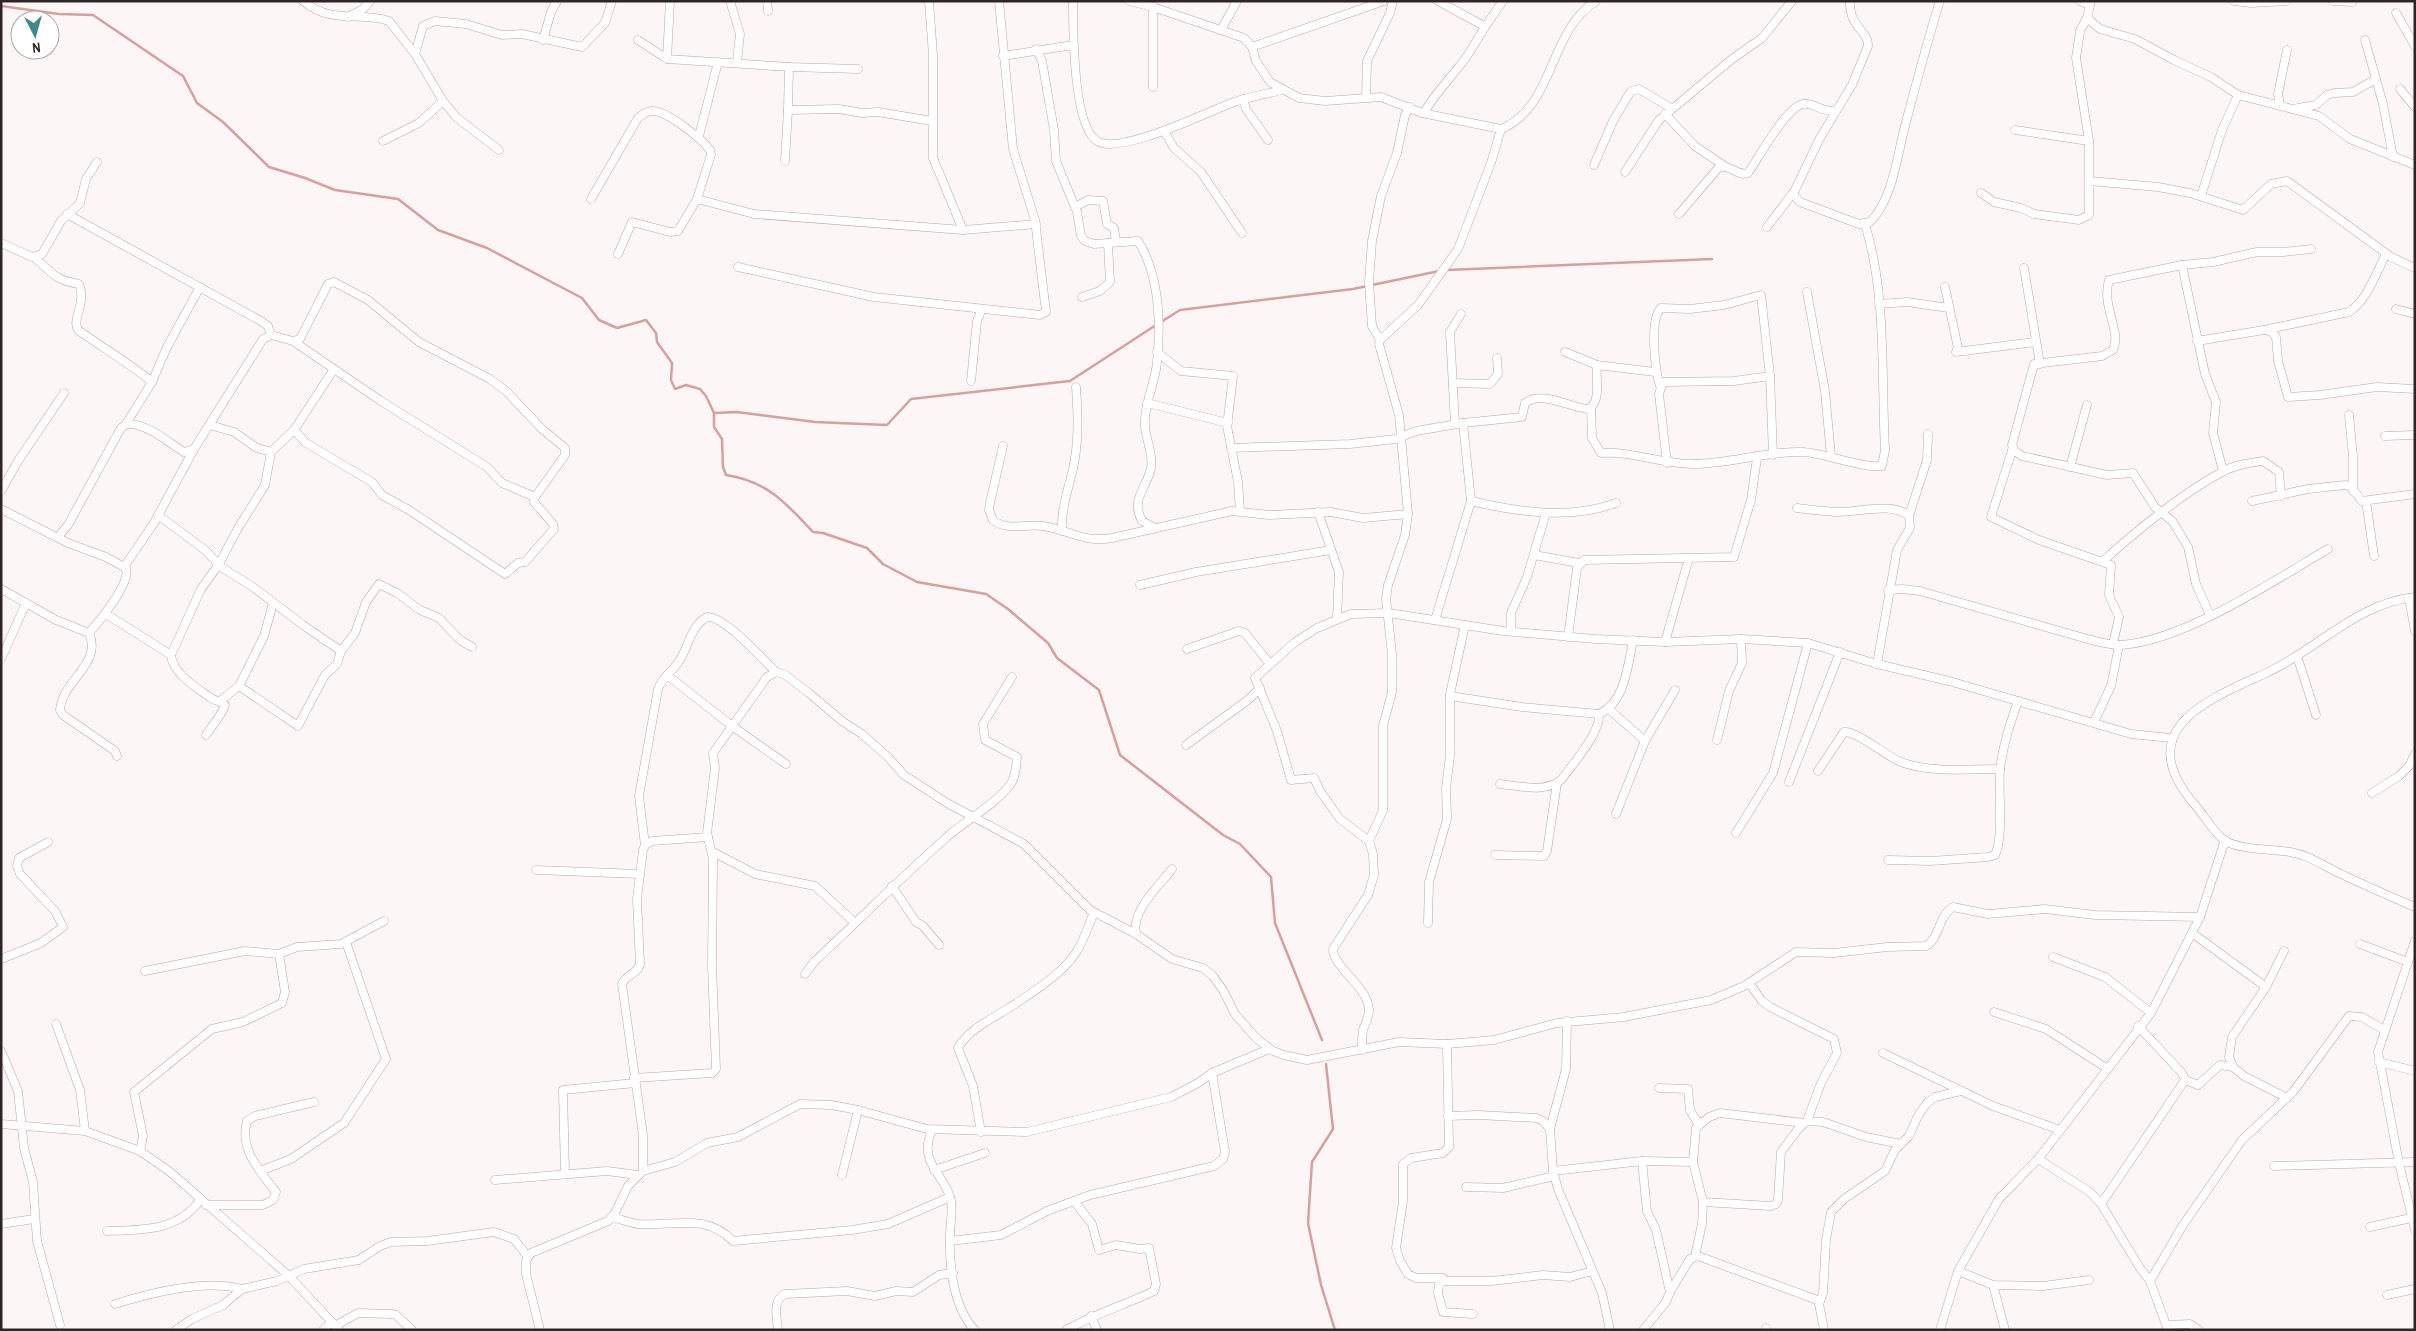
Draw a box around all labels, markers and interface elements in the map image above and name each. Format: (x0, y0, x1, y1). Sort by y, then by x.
north arrow (10, 10, 60, 60)
text: N (31, 39, 41, 57)

